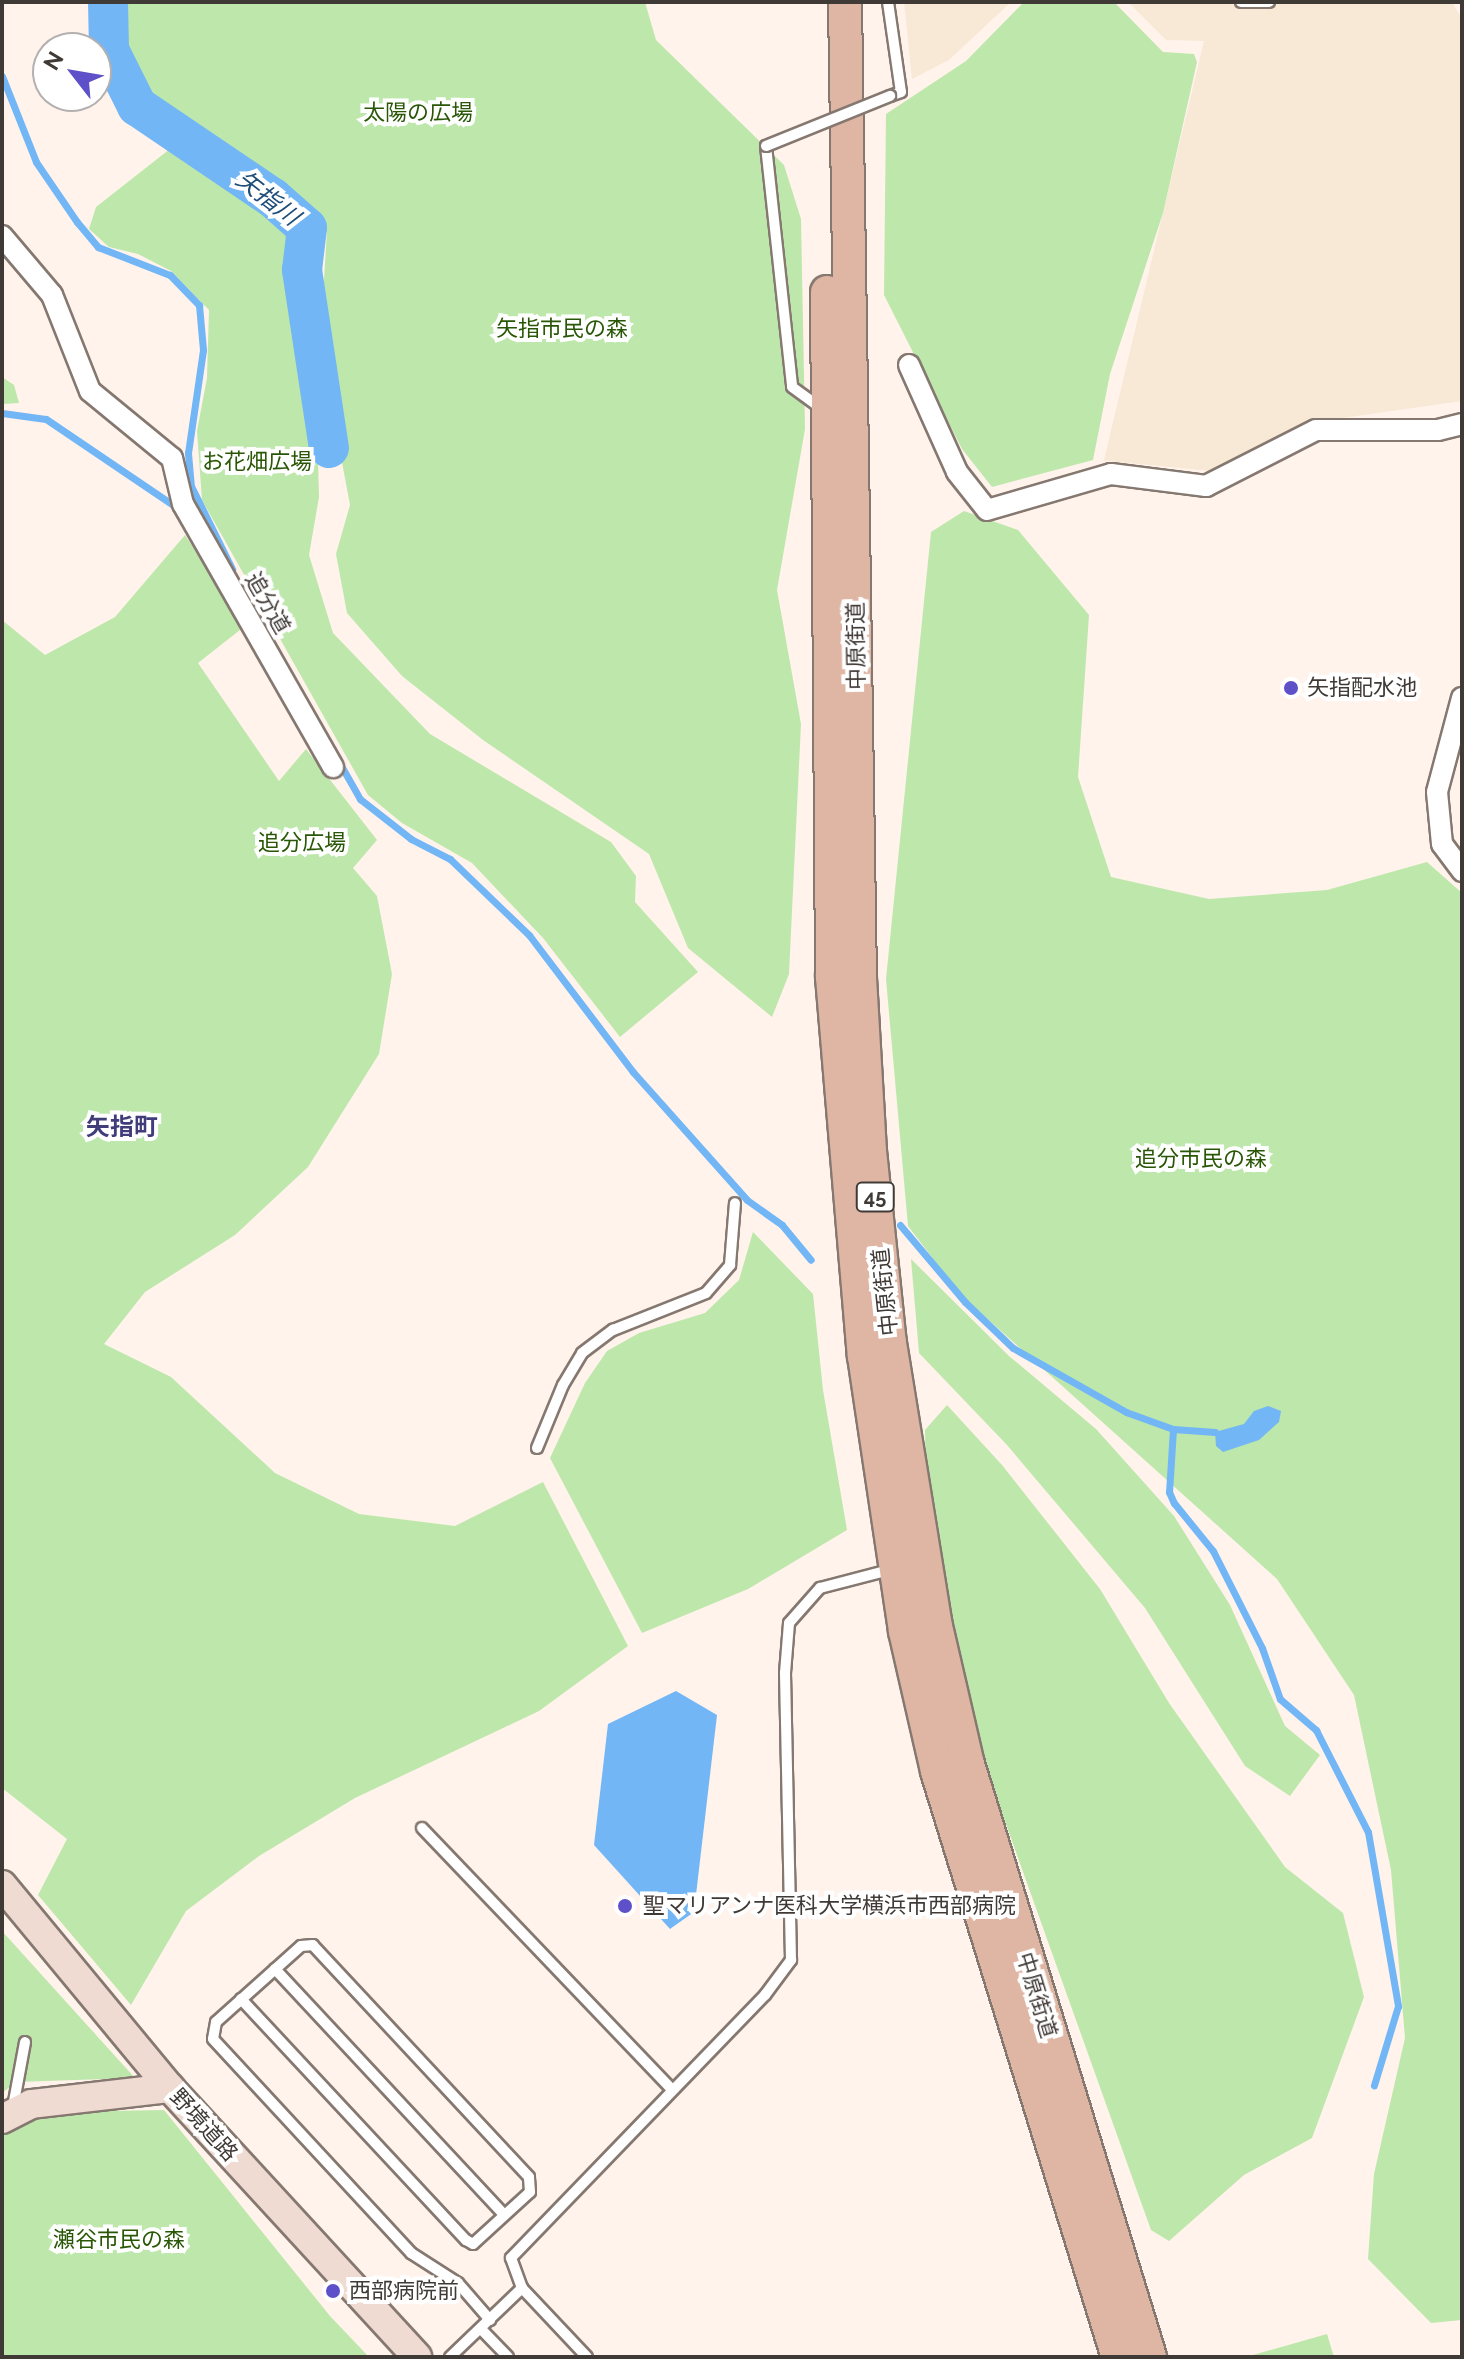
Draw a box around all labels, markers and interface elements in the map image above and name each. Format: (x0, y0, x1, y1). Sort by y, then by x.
north arrow (32, 32, 112, 112)
text: N (38, 47, 69, 75)
park label: 太陽の広場 (363, 100, 473, 126)
water label: 矢指川 (231, 164, 305, 232)
park label: 矢指市民の森 (496, 316, 628, 342)
park label: お花畑広場 (202, 449, 312, 475)
street label: 追分道 (240, 568, 296, 638)
street label: 中原街道 (842, 602, 870, 690)
place label: 矢指配水池 (1307, 675, 1417, 701)
marker: 矢指配水池 (1282, 679, 1300, 697)
park label: 追分広場 (258, 830, 346, 856)
district label: 矢指町 (86, 1113, 158, 1141)
park label: 追分市民の森 (1135, 1146, 1267, 1172)
road number: 45 (855, 1181, 895, 1213)
street label: 中原街道 (867, 1247, 903, 1337)
place label: 聖マリアンナ医科大学横浜市西部病院 (643, 1893, 1017, 1919)
marker: 聖マリアンナ医科大学横浜市西部病院 (614, 1895, 636, 1917)
street label: 中原街道 (1012, 1949, 1062, 2041)
street label: 野境道路 (165, 2083, 243, 2167)
park label: 瀬谷市民の森 (53, 2227, 185, 2253)
place label: 西部病院前 (349, 2278, 459, 2304)
marker: 西部病院前 (324, 2282, 342, 2300)

